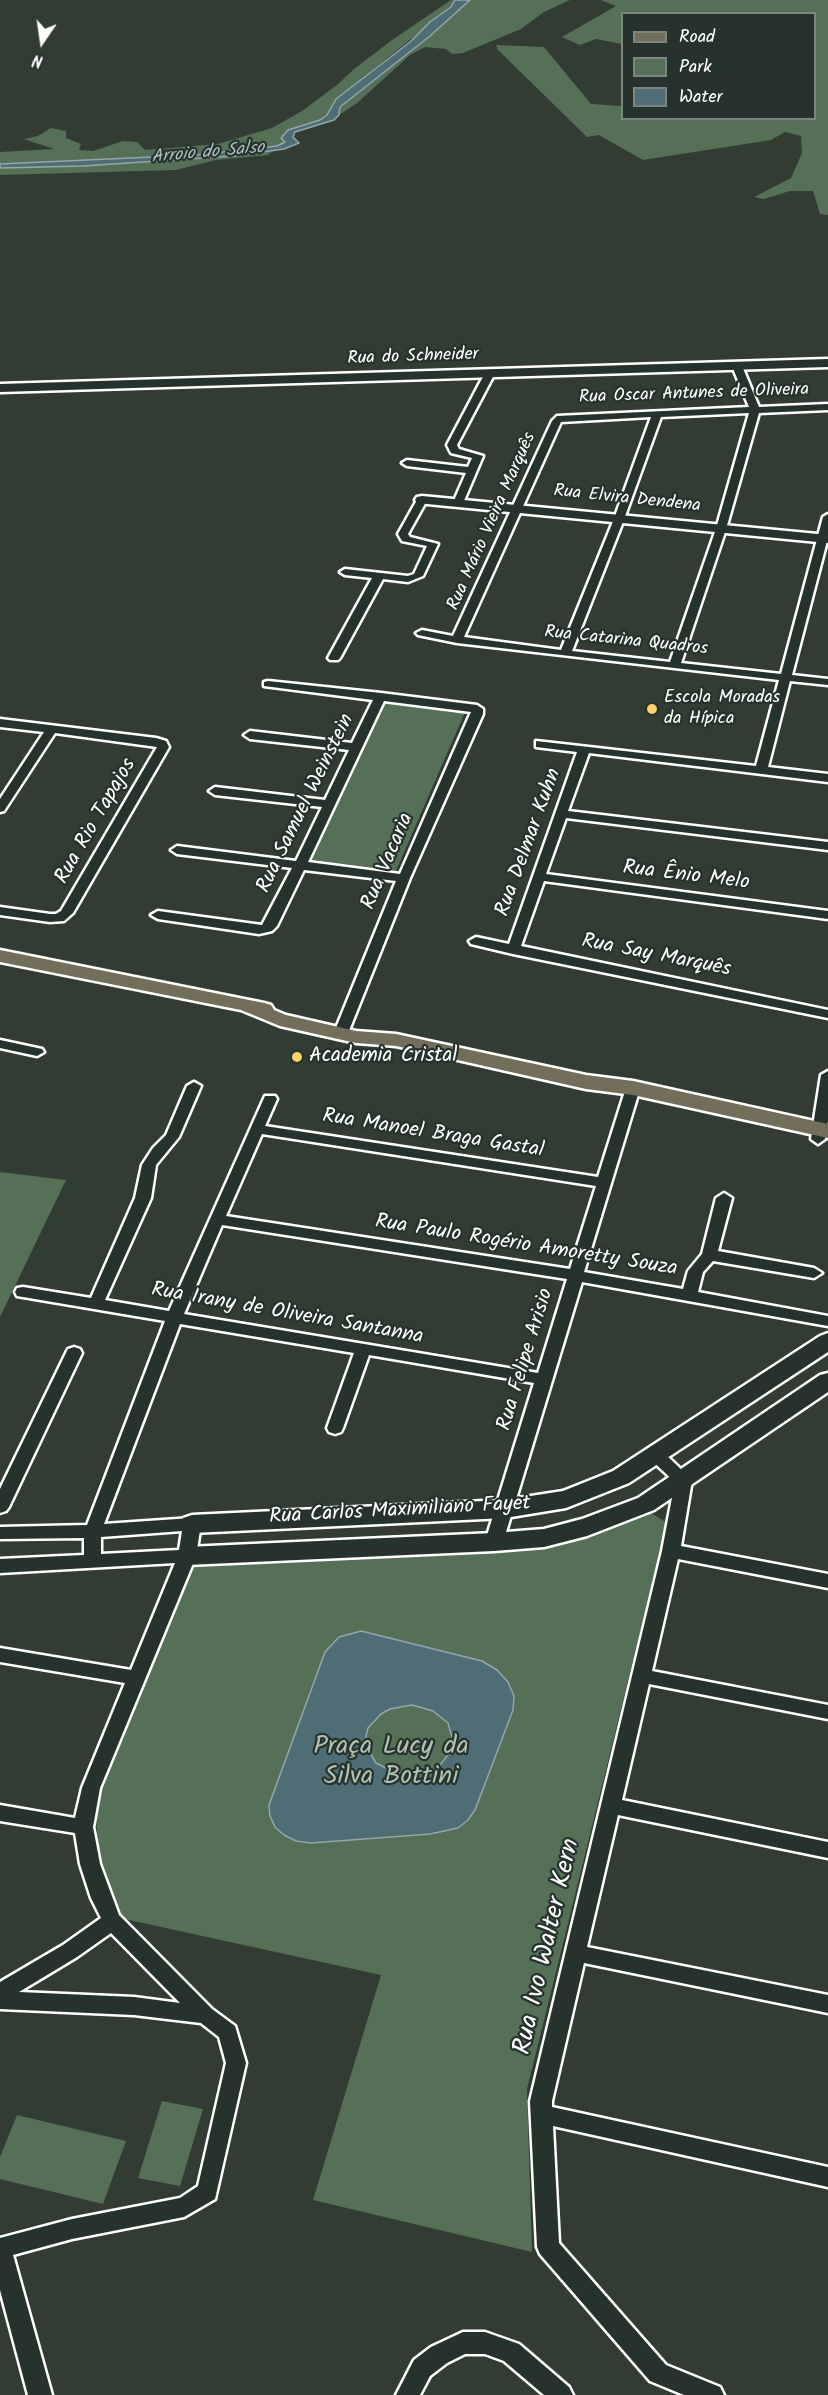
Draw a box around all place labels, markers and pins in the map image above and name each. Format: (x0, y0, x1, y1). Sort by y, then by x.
place label: Escola Moradas da Hípica (664, 688, 780, 730)
marker: Escola Moradas da Hípica (645, 702, 659, 716)
place label: Academia Cristal (309, 1044, 457, 1070)
marker: Academia Cristal (290, 1050, 304, 1064)

